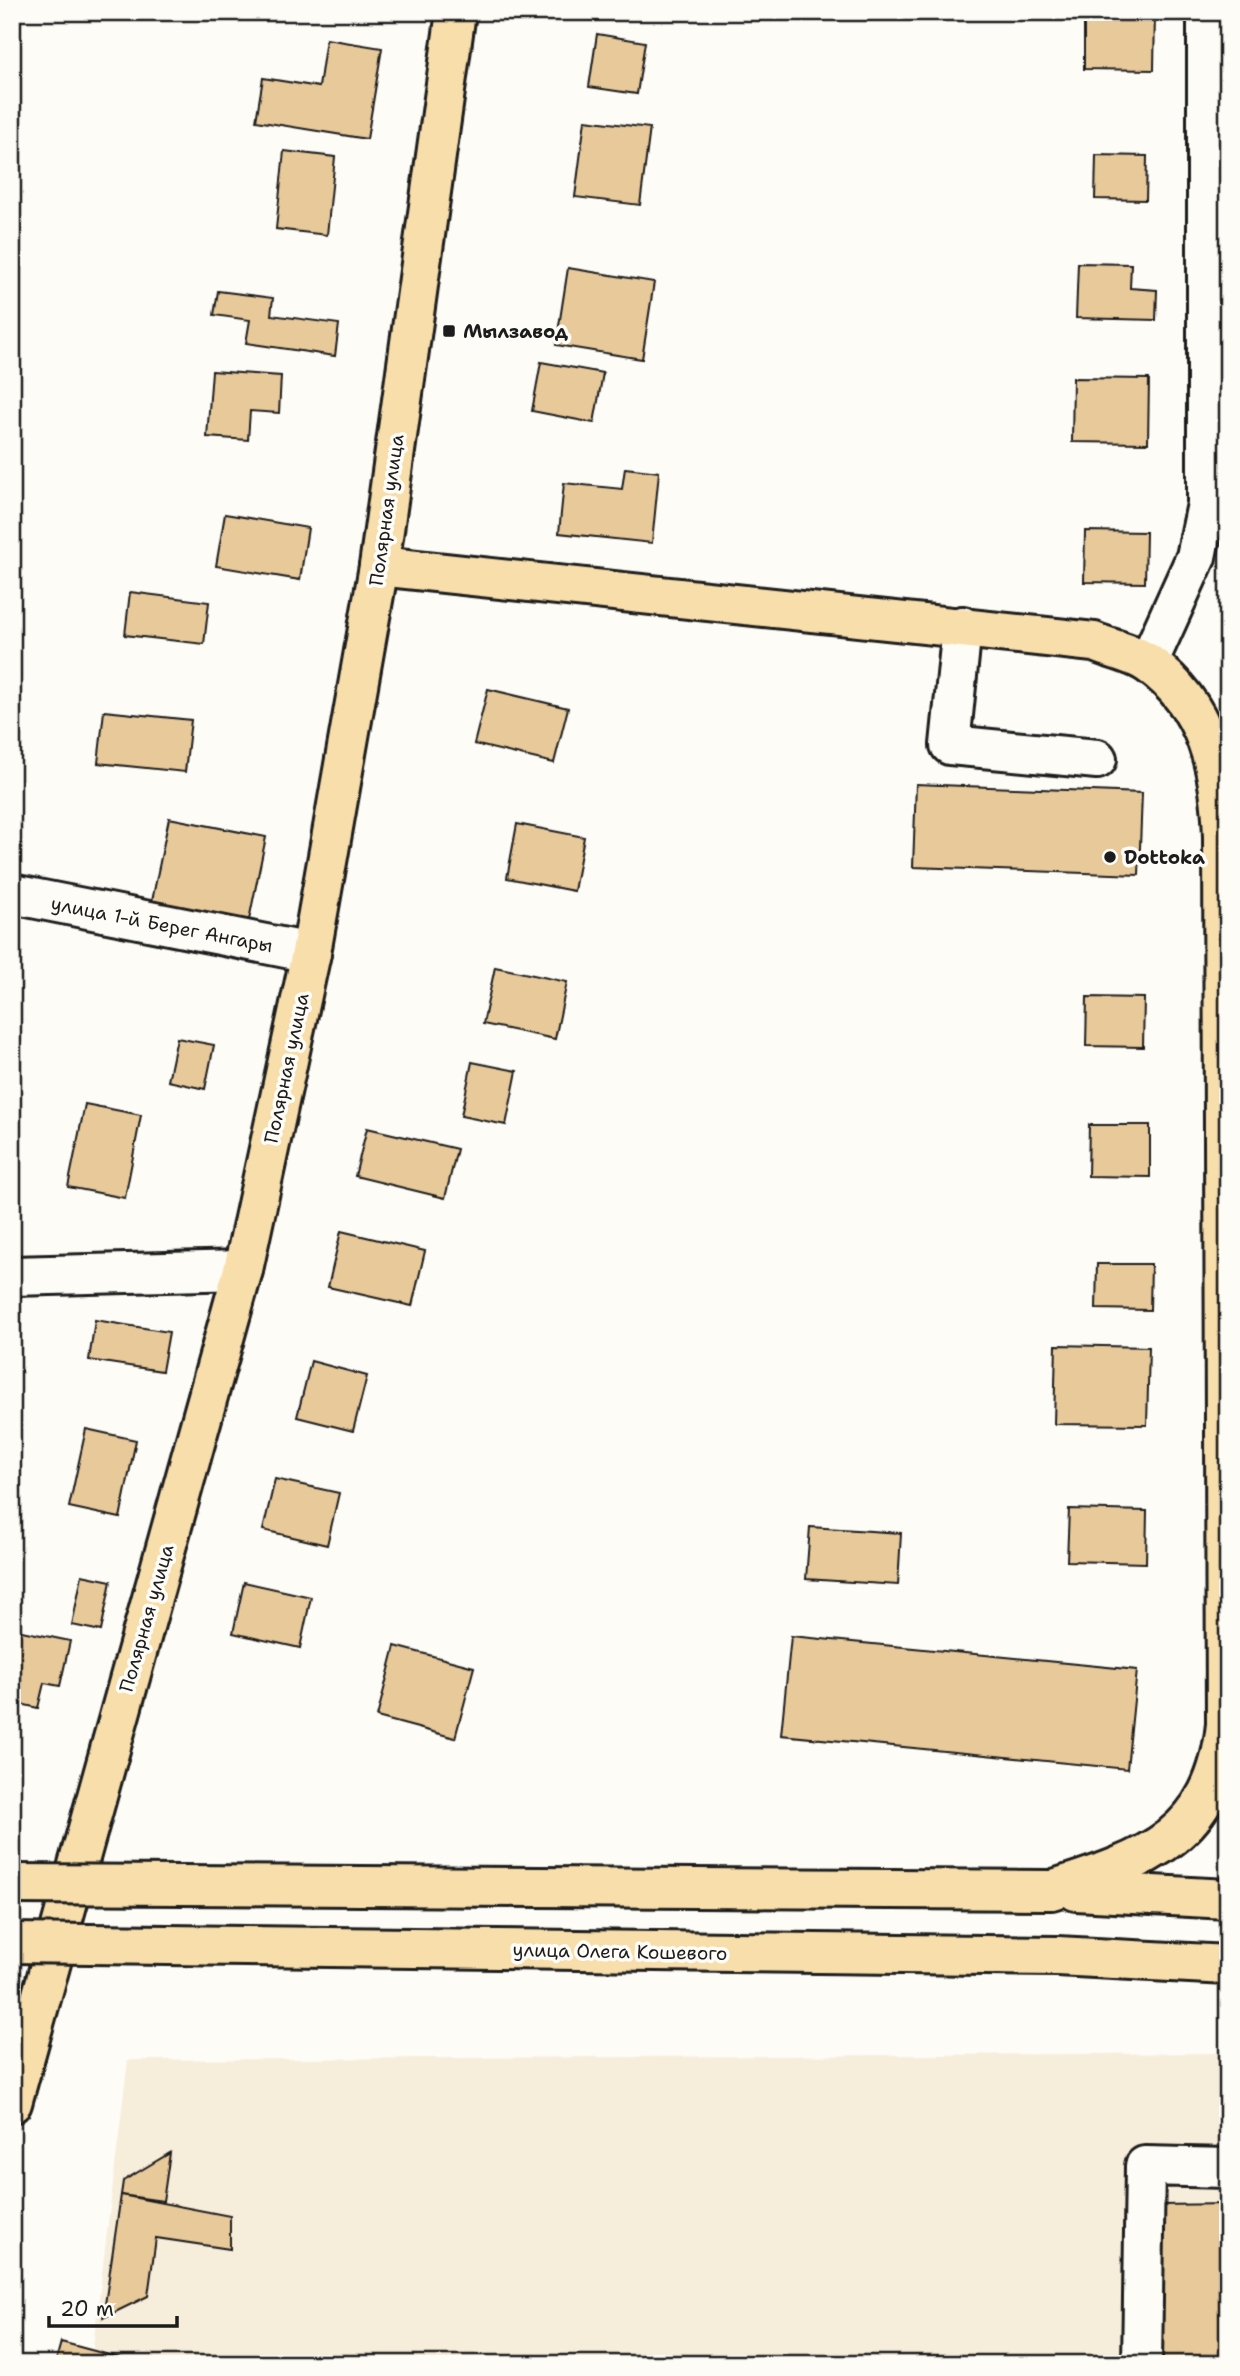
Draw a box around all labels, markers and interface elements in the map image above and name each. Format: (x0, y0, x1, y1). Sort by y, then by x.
place label: Мылзавод (463, 319, 569, 344)
marker: Мылзавод (441, 323, 457, 339)
street label: Полярная улица (363, 433, 410, 587)
place label: Dottoka (1124, 845, 1205, 870)
marker: Dottoka (1102, 849, 1118, 865)
street label: улица 1-й Берег Ангары (49, 891, 275, 958)
street label: Полярная улица (258, 991, 315, 1145)
street label: Полярная улица (113, 1541, 180, 1695)
street label: улица Олега Кошевого (512, 1937, 728, 1966)
scale bar (49, 2285, 177, 2329)
text: 20 m (60, 2295, 114, 2323)

